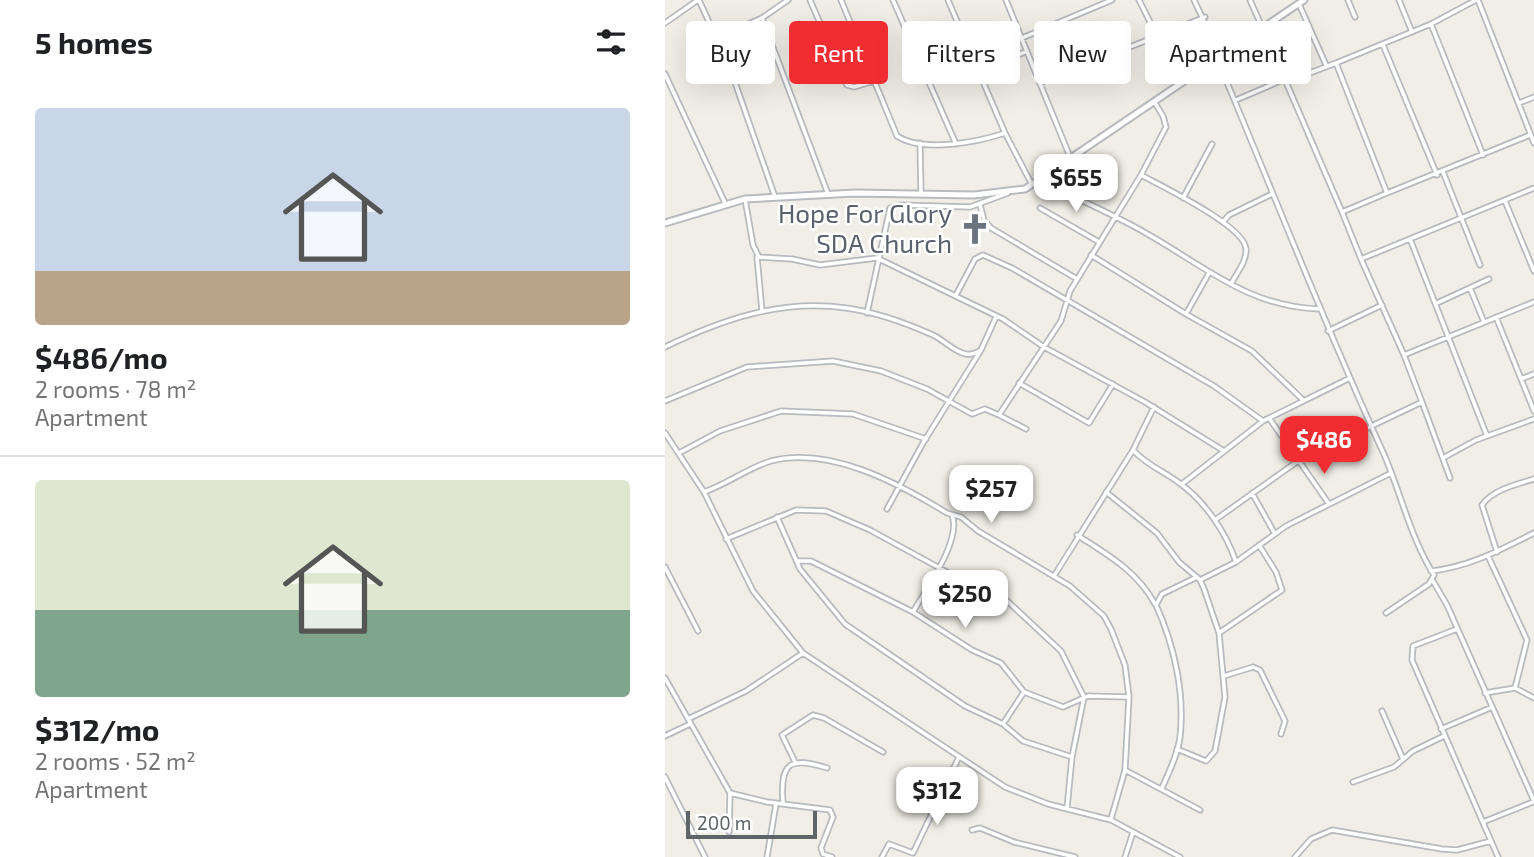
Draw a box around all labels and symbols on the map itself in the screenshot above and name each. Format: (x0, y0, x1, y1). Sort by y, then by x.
pin: $655 (1035, 154, 1117, 214)
place label: Hope For Glory SDA Church (778, 197, 952, 258)
church icon: Hope For Glory SDA Church (958, 212, 992, 246)
pin: $486 (1283, 416, 1365, 476)
pin: $257 (950, 466, 1032, 525)
pin: $250 (924, 570, 1006, 630)
pin: $312 (896, 768, 978, 827)
scale bar (686, 808, 817, 840)

